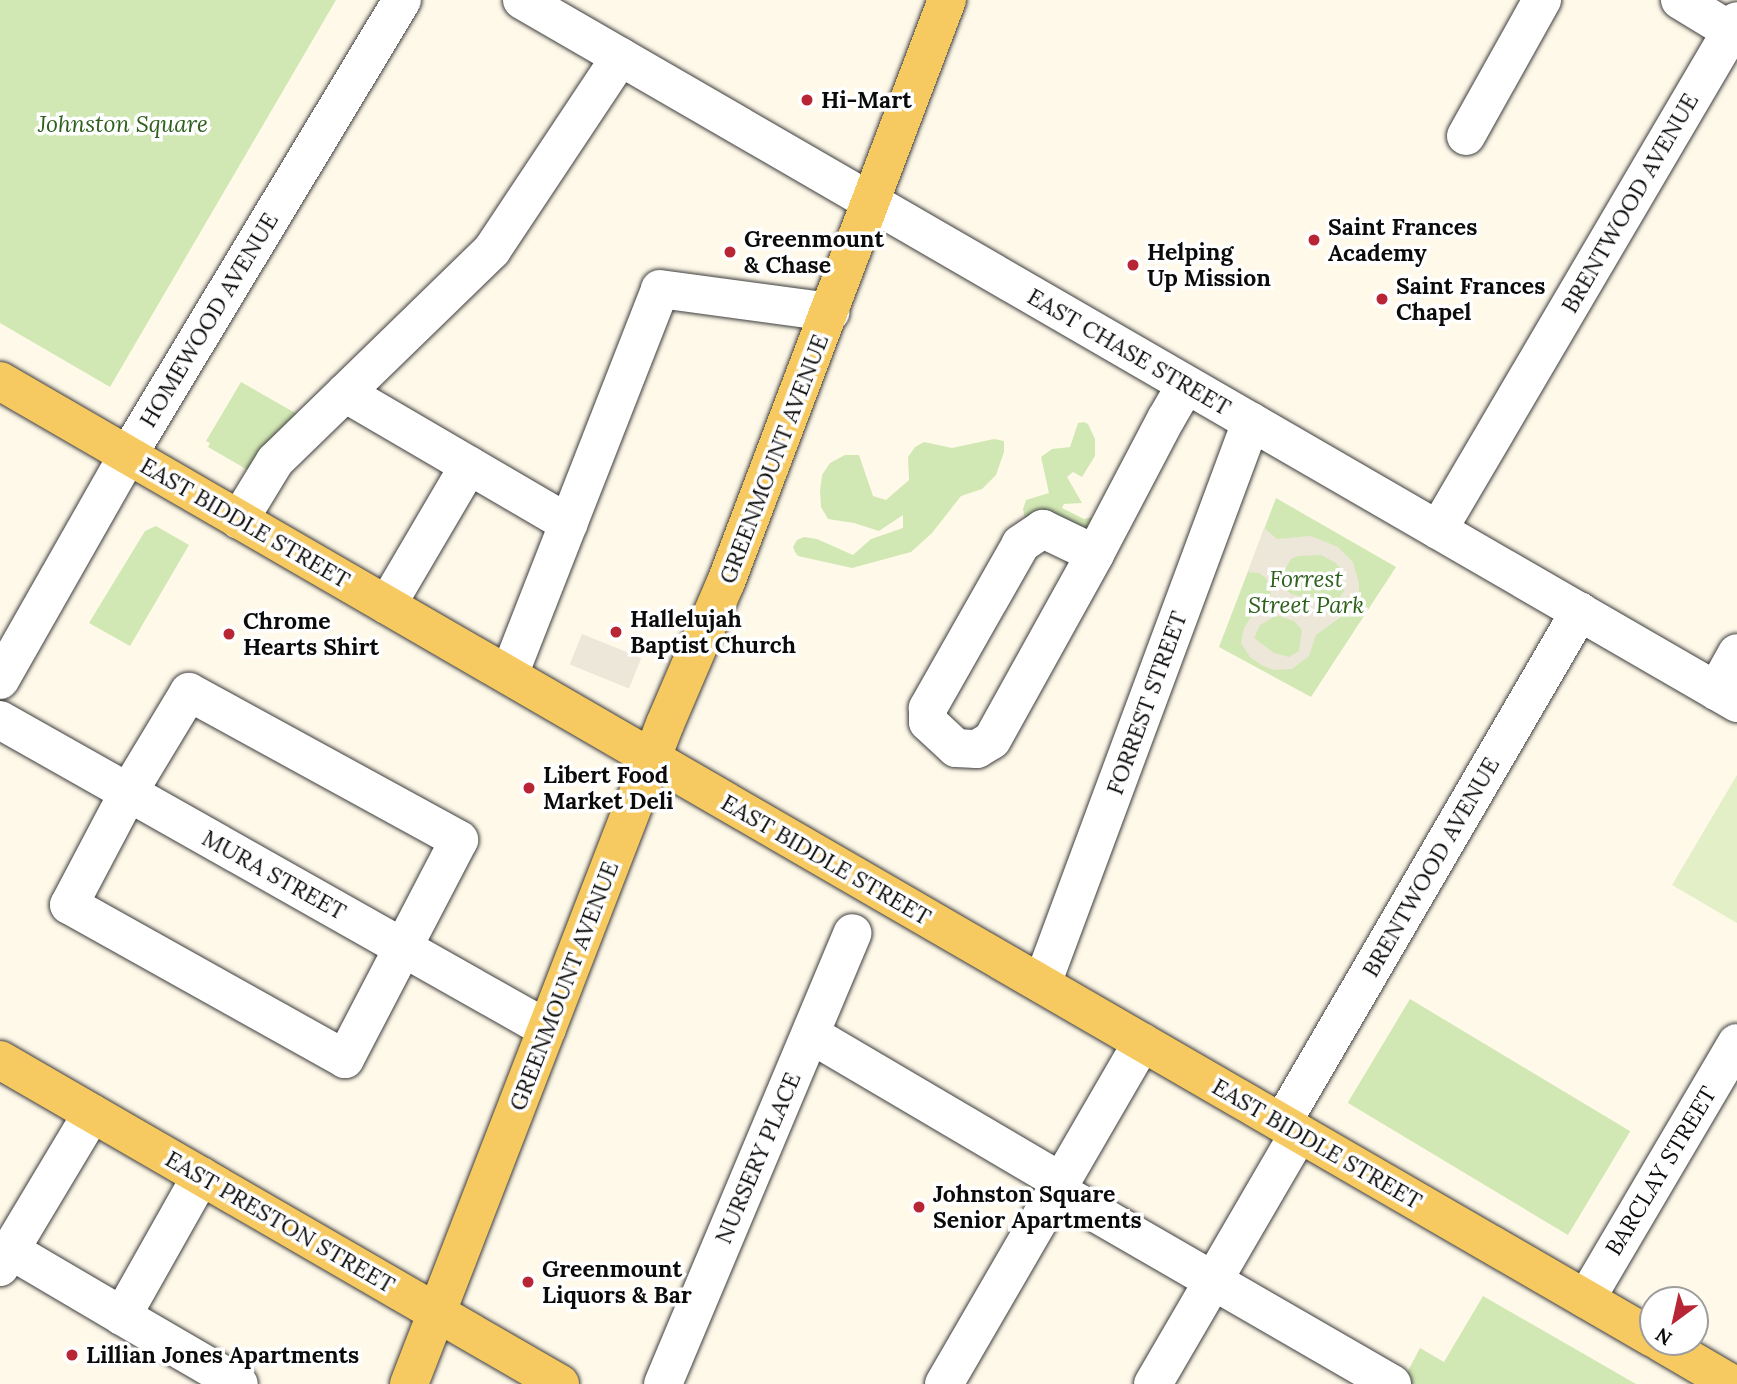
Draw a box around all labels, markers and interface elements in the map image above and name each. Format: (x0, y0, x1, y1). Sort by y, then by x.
place label: Hi-Mart (821, 86, 912, 114)
street label: BRENTWOOD AVENUE (1556, 88, 1704, 318)
marker: Hi-Mart (799, 92, 815, 108)
park label: Johnston Square (38, 110, 208, 138)
street label: HOMEWOOD AVENUE (134, 208, 284, 432)
place label: Saint Frances Academy (1328, 213, 1477, 267)
place label: Greenmount & Chase (744, 225, 884, 279)
marker: Saint Frances Academy (1306, 232, 1322, 248)
place label: Helping Up Mission (1147, 238, 1271, 292)
marker: Greenmount & Chase (722, 244, 738, 260)
marker: Helping Up Mission (1125, 257, 1141, 273)
place label: Saint Frances Chapel (1396, 272, 1545, 326)
street label: EAST CHASE STREET (1023, 283, 1235, 421)
marker: Saint Frances Chapel (1374, 291, 1390, 307)
street label: GREENMOUNT AVENUE (714, 330, 834, 588)
street label: EAST BIDDLE STREET (135, 452, 355, 594)
park label: Forrest Street Park (1248, 565, 1364, 619)
place label: Hallelujah Baptist Church (630, 605, 796, 659)
place label: Chrome Hearts Shirt (243, 607, 379, 661)
street label: FORREST STREET (1101, 608, 1193, 798)
marker: Hallelujah Baptist Church (608, 624, 624, 640)
marker: Chrome Hearts Shirt (221, 626, 237, 642)
street label: BRENTWOOD AVENUE (1357, 752, 1505, 982)
place label: Libert Food Market Deli (543, 761, 674, 815)
marker: Libert Food Market Deli (521, 780, 537, 796)
street label: EAST BIDDLE STREET (716, 789, 936, 931)
street label: MURA STREET (197, 824, 351, 926)
street label: GREENMOUNT AVENUE (504, 857, 624, 1115)
street label: NURSERY PLACE (709, 1068, 807, 1248)
street label: EAST BIDDLE STREET (1207, 1073, 1427, 1215)
street label: BARCLAY STREET (1600, 1082, 1722, 1260)
street label: EAST PRESTON STREET (161, 1145, 399, 1299)
place label: Johnston Square Senior Apartments (933, 1180, 1142, 1234)
marker: Johnston Square Senior Apartments (911, 1199, 927, 1215)
place label: Greenmount Liquors & Bar (542, 1255, 692, 1309)
marker: Greenmount Liquors & Bar (520, 1274, 536, 1290)
north arrow (1639, 1286, 1709, 1356)
text: N (1651, 1323, 1676, 1351)
place label: Lillian Jones Apartments (86, 1341, 359, 1369)
marker: Lillian Jones Apartments (64, 1347, 80, 1363)

